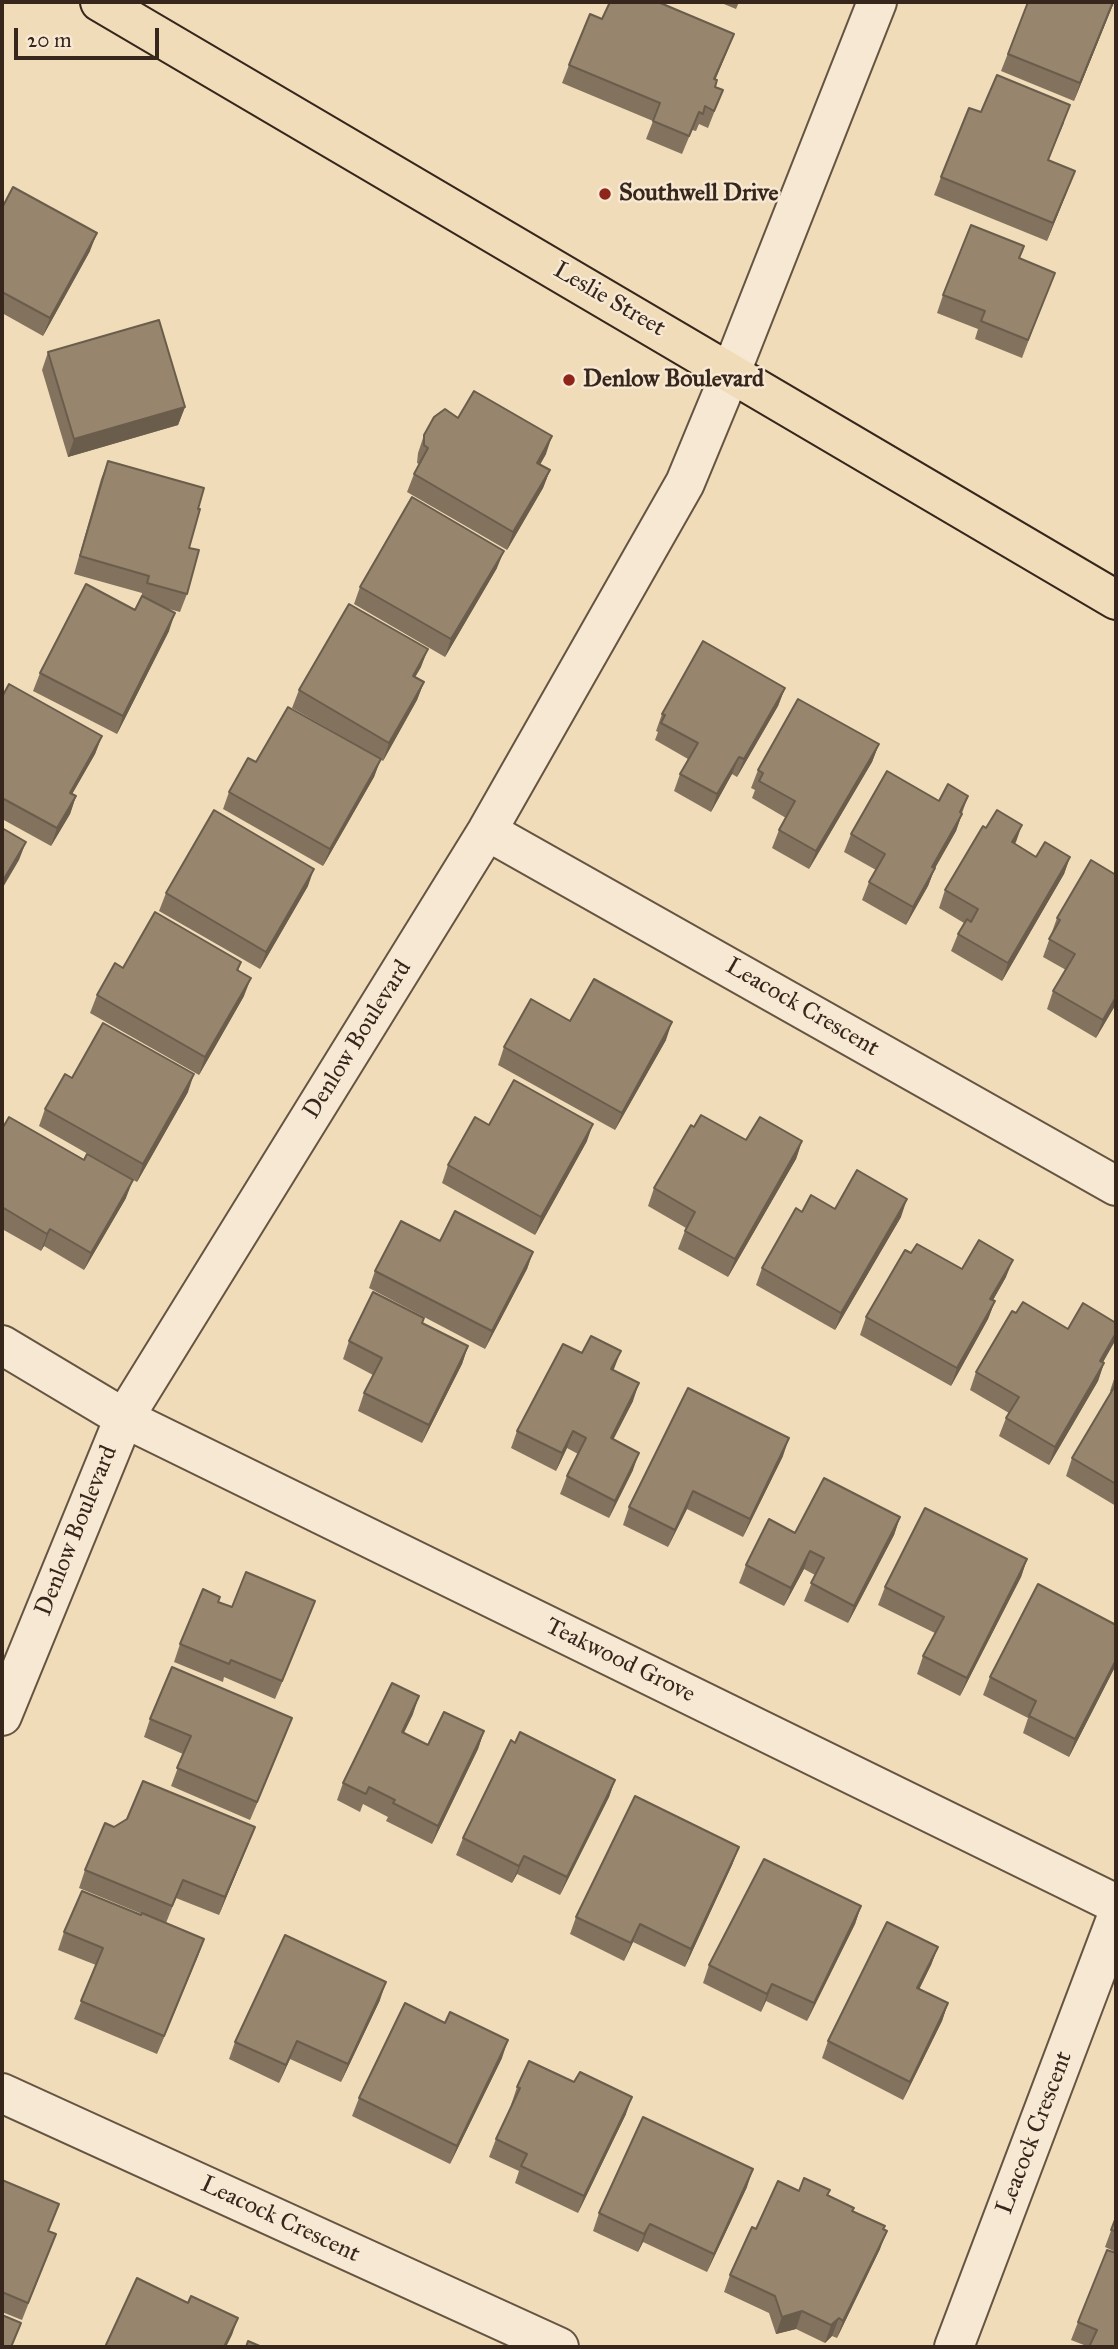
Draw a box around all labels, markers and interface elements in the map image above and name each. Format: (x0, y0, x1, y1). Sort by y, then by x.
scale bar (18, 14, 163, 58)
text: 20 m (27, 27, 72, 53)
place label: Southwell Drive (619, 180, 779, 208)
marker: Southwell Drive (597, 186, 613, 202)
street label: Leslie Street (548, 256, 670, 344)
place label: Denlow Boulevard (583, 366, 764, 394)
marker: Denlow Boulevard (561, 372, 577, 388)
street label: Leacock Crescent (720, 952, 884, 1064)
street label: Denlow Boulevard (298, 956, 418, 1124)
street label: Denlow Boulevard (30, 1442, 124, 1620)
street label: Teakwood Grove (541, 1612, 699, 1710)
street label: Leacock Crescent (991, 2047, 1079, 2219)
street label: Leacock Crescent (196, 2171, 364, 2269)

